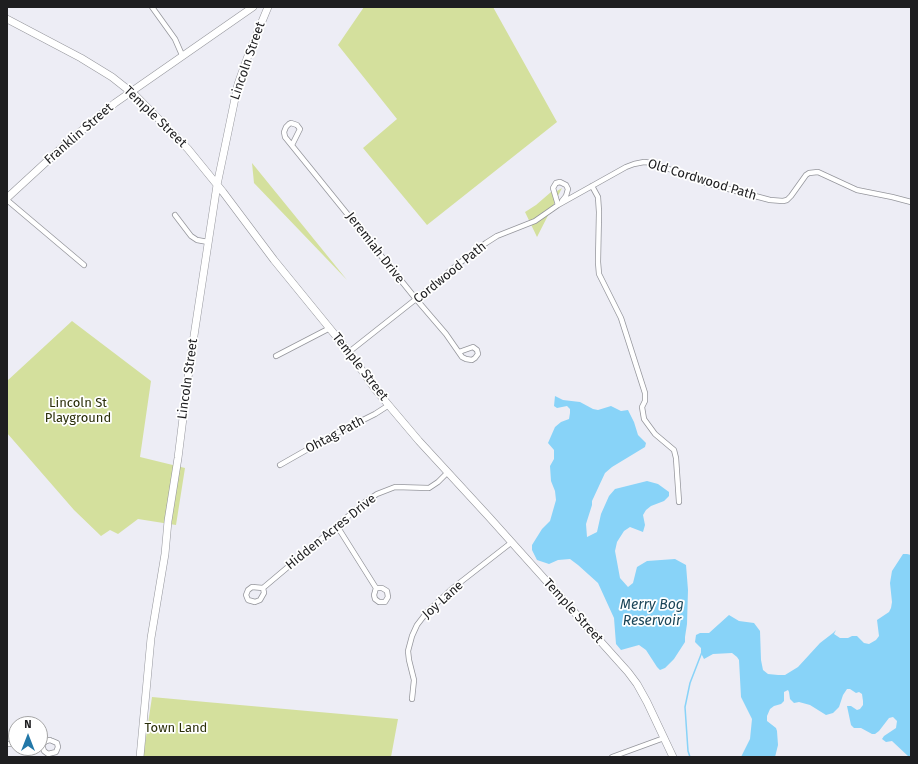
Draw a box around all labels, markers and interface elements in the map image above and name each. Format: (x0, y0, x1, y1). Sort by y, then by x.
street label: Lincoln Street (227, 20, 269, 102)
street label: Temple Street (120, 83, 190, 151)
street label: Franklin Street (42, 100, 116, 168)
street label: Old Cordwood Path (646, 156, 758, 204)
street label: Jeremiah Drive (342, 209, 408, 287)
street label: Cordwood Path (411, 239, 489, 307)
street label: Temple Street (329, 330, 391, 404)
street label: Lincoln Street (175, 338, 201, 420)
park label: Lincoln St Playground (45, 395, 111, 426)
street label: Ohtag Path (303, 413, 367, 457)
street label: Hidden Acres Drive (283, 491, 379, 573)
street label: Temple Street (540, 575, 606, 647)
street label: Joy Lane (419, 578, 467, 622)
water label: Merry Bog Reservoir (620, 597, 684, 630)
north arrow (8, 716, 48, 756)
text: N (24, 718, 32, 731)
park label: Town Land (145, 720, 207, 736)

